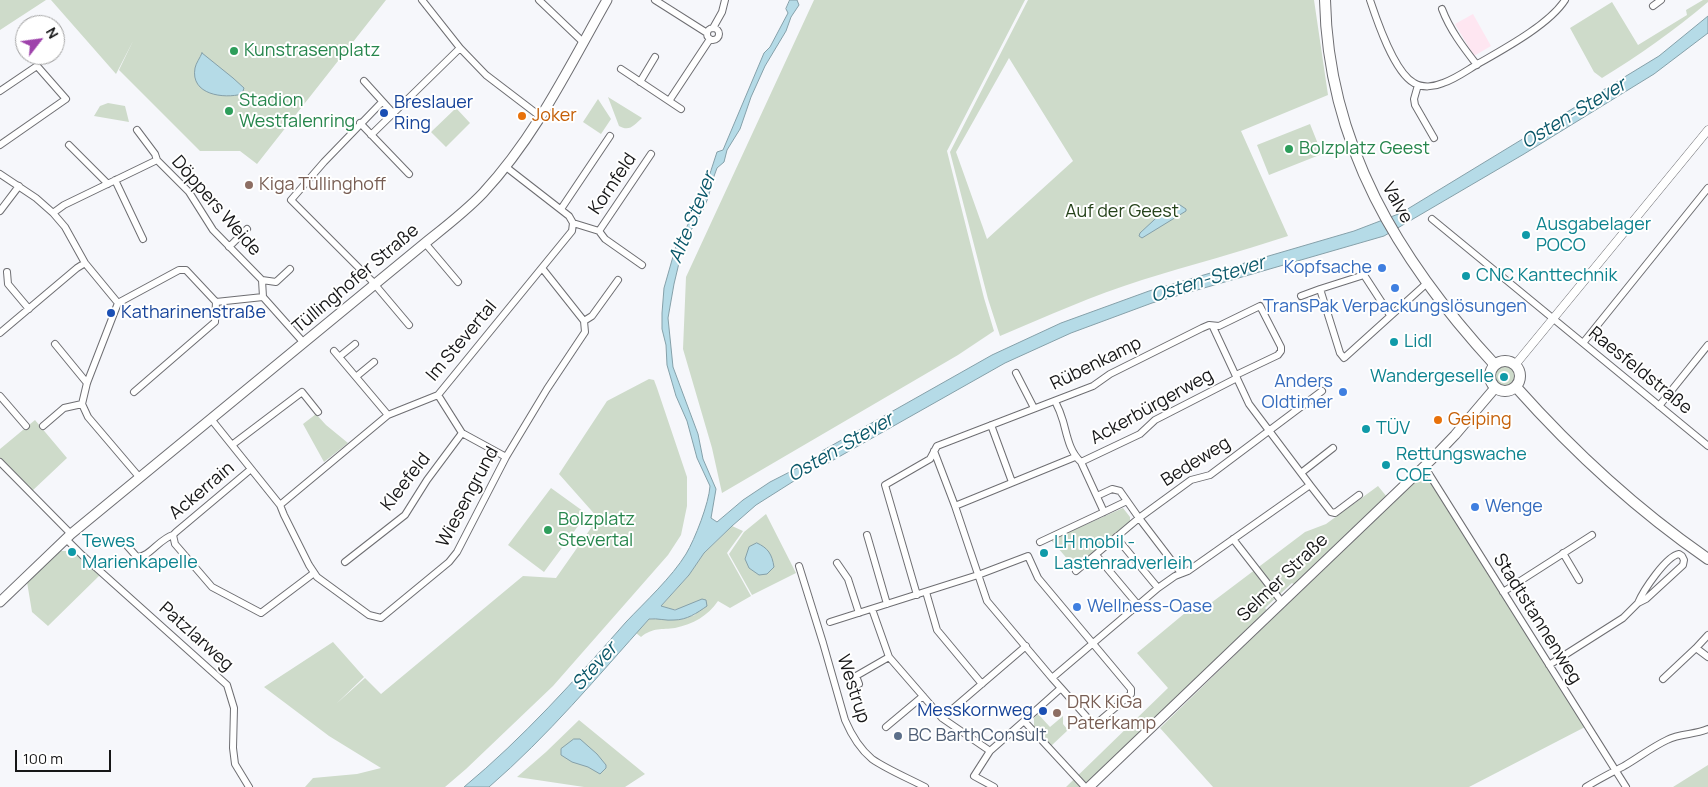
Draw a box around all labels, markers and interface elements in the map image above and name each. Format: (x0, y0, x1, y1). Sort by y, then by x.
north arrow (15, 15, 65, 65)
text: N (42, 24, 63, 42)
place label: Kunstrasenplatz (244, 40, 380, 62)
marker: Kunstrasenplatz (228, 45, 240, 57)
water label: Osten-Stever (1518, 74, 1630, 154)
place label: Stadion Westfalenring (239, 90, 355, 132)
place label: Breslauer Ring (394, 92, 473, 134)
marker: Stadion Westfalenring (223, 105, 235, 117)
place label: Joker (532, 105, 577, 127)
marker: Breslauer Ring (378, 107, 390, 119)
marker: Joker (516, 110, 528, 122)
place label: Bolzplatz Geest (1299, 138, 1430, 160)
marker: Bolzplatz Geest (1283, 143, 1295, 155)
street label: Kornfeld (585, 149, 641, 219)
street label: Döppers Weide (167, 152, 265, 260)
water label: Alte Stever (665, 169, 721, 267)
place label: Kiga Tüllinghoff (259, 174, 386, 196)
marker: Kiga Tüllinghoff (243, 179, 255, 191)
street label: Valve (1377, 179, 1417, 227)
park label: Auf der Geest (1065, 201, 1179, 223)
place label: Ausgabelager POCO (1536, 214, 1651, 256)
street label: Tüllinghofer Straße (288, 220, 424, 338)
marker: Ausgabelager POCO (1520, 229, 1532, 241)
water label: Osten-Stever (1148, 252, 1268, 308)
place label: Kopfsache (1284, 257, 1372, 279)
marker: Kopfsache (1376, 262, 1388, 274)
place label: CNC Kanttechnik (1476, 265, 1617, 287)
marker: CNC Kanttechnik (1460, 270, 1472, 282)
marker: TransPak Verpackungslösungen (1389, 282, 1401, 294)
street label: Im Stevertal (422, 296, 502, 386)
place label: TransPak Verpackungslösungen (1263, 296, 1527, 318)
place label: Katharinenstraße (121, 302, 266, 324)
marker: Katharinenstraße (105, 307, 117, 319)
street label: Raesfeldstraße (1584, 323, 1696, 419)
place label: Lidl (1404, 331, 1432, 353)
street label: Rübenkamp (1047, 333, 1145, 395)
marker: Lidl (1388, 336, 1400, 348)
street label: Ackerbürgerweg (1087, 364, 1217, 450)
place label: Wandergeselle (1370, 366, 1494, 388)
place label: Anders Oldtimer (1261, 371, 1333, 414)
marker: Wandergeselle (1498, 371, 1510, 383)
marker: Anders Oldtimer (1337, 386, 1349, 398)
water label: Osten-Stever (784, 409, 898, 487)
place label: Geiping (1448, 409, 1512, 431)
marker: Geiping (1432, 414, 1444, 426)
place label: TÜV (1376, 418, 1410, 440)
marker: TÜV (1360, 423, 1372, 435)
street label: Bedeweg (1158, 432, 1234, 492)
street label: Wiesengrund (432, 443, 504, 551)
place label: Rettungswache COE (1396, 444, 1527, 486)
street label: Kleefeld (377, 449, 435, 515)
street label: Ackerrain (165, 458, 239, 524)
marker: Rettungswache COE (1380, 459, 1392, 471)
place label: Wenge (1485, 496, 1543, 518)
marker: Wenge (1469, 501, 1481, 513)
place label: Bolzplatz Stevertal (558, 509, 635, 552)
marker: Bolzplatz Stevertal (542, 524, 554, 536)
street label: Selmer Straße (1233, 529, 1333, 627)
place label: Tewes Marienkapelle (82, 531, 198, 574)
place label: LH mobil - Lastenradverleih (1054, 532, 1193, 574)
marker: Tewes Marienkapelle (66, 546, 78, 558)
marker: LH mobil - Lastenradverleih (1038, 547, 1050, 559)
street label: Stadtstannenweg (1488, 550, 1586, 688)
place label: Wellness-Oase (1087, 596, 1212, 618)
street label: Patzlarweg (154, 598, 238, 676)
marker: Wellness-Oase (1071, 601, 1083, 613)
water label: Stever (567, 638, 623, 696)
street label: Westrup (832, 652, 874, 726)
place label: DRK KiGa Paterkamp (1067, 692, 1156, 734)
place label: Messkornweg (917, 700, 1033, 722)
marker: Messkornweg (1037, 705, 1049, 717)
marker: DRK KiGa Paterkamp (1051, 707, 1063, 719)
place label: BC BarthConsult (908, 725, 1047, 747)
marker: BC BarthConsult (892, 730, 904, 742)
scale bar (18, 740, 114, 772)
text: 100 m (23, 748, 63, 769)

